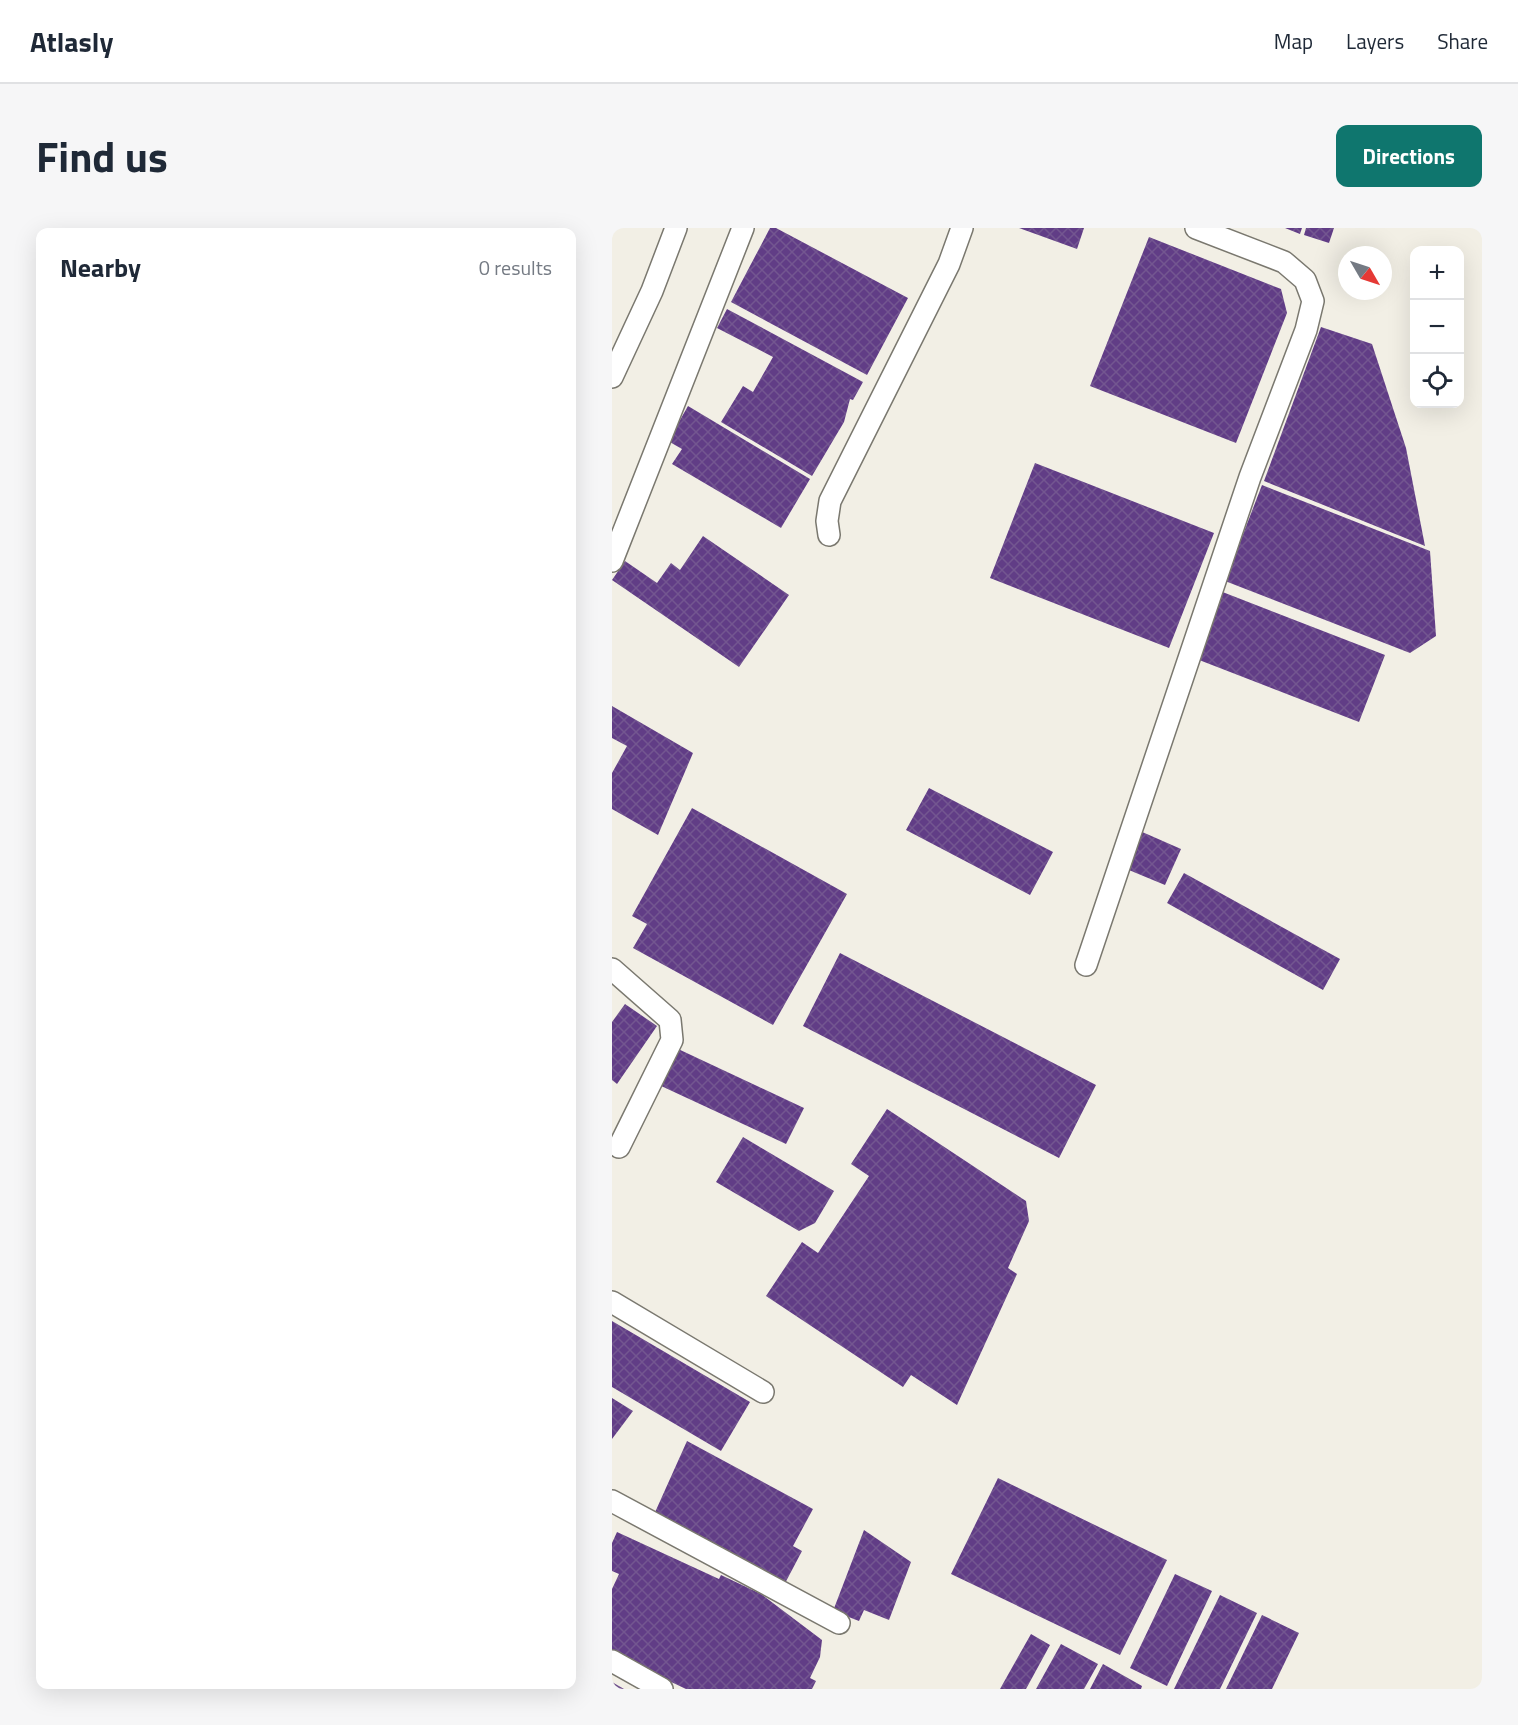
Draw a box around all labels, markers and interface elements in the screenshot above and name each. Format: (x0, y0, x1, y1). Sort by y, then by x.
text: Atlasly (30, 20, 113, 63)
text: Map (1274, 25, 1313, 57)
text: Layers (1346, 25, 1404, 57)
text: Share (1437, 25, 1488, 57)
text: Find us (36, 124, 168, 188)
button: Directions (1336, 125, 1482, 187)
north arrow (1338, 246, 1392, 300)
map controls (1410, 246, 1464, 408)
button: + (1410, 246, 1464, 300)
text: Nearby (60, 248, 141, 287)
text: 0 results (479, 252, 552, 283)
button: − (1410, 300, 1464, 354)
button: locate (1410, 354, 1464, 408)

